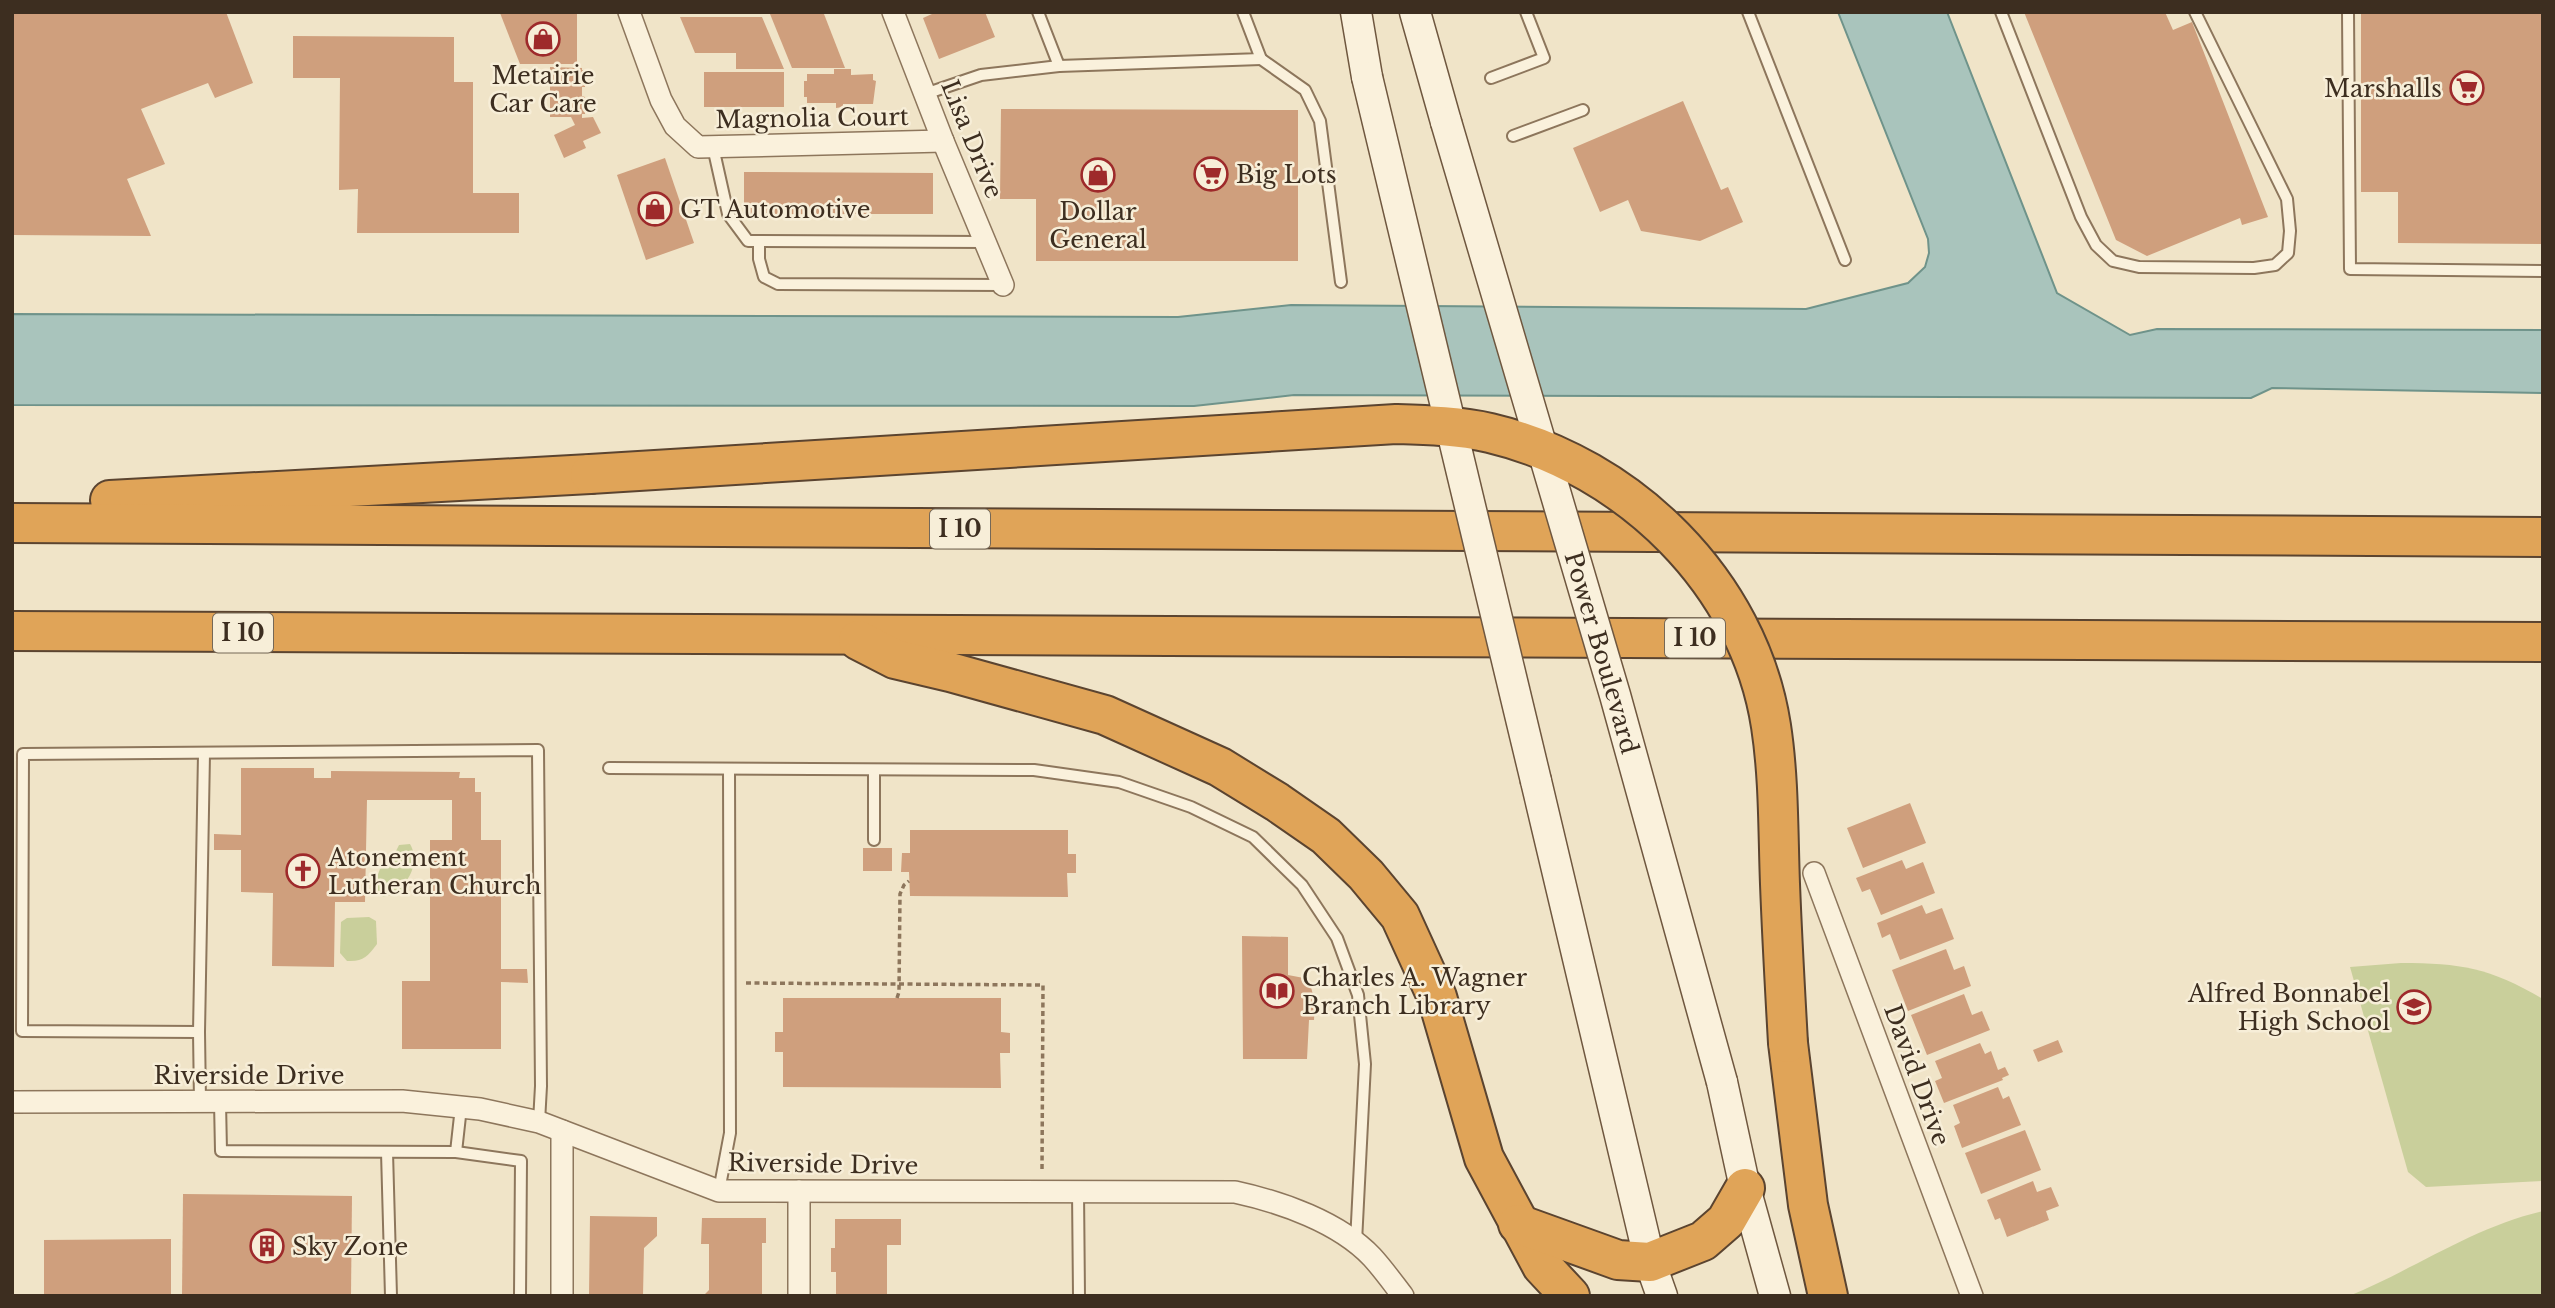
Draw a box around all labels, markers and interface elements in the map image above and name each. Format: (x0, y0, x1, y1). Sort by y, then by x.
shop icon: Metairie Car Care (524, 20, 562, 58)
place label: Metairie Car Care (489, 61, 597, 118)
supermarket icon: Marshalls (2448, 69, 2486, 107)
place label: Marshalls (2324, 74, 2442, 103)
street label: Lisa Drive (935, 76, 1009, 202)
street label: Magnolia Court (715, 102, 909, 134)
supermarket icon: Big Lots (1192, 155, 1230, 193)
shop icon: Dollar General (1079, 156, 1117, 194)
place label: Big Lots (1236, 160, 1337, 189)
shop icon: GT Automotive (636, 190, 674, 228)
place label: GT Automotive (680, 195, 870, 224)
place label: Dollar General (1049, 197, 1147, 254)
road number: I 10 (930, 509, 990, 548)
street label: Power Boulevard (1559, 548, 1645, 757)
road number: I 10 (213, 614, 273, 652)
road number: I 10 (1665, 618, 1725, 658)
place label: Atonement Lutheran Church (327, 843, 541, 900)
church icon: Atonement Lutheran Church (284, 852, 322, 890)
place label: Charles A. Wagner Branch Library (1302, 963, 1528, 1020)
library icon: Charles A. Wagner Branch Library (1258, 972, 1296, 1010)
place label: Alfred Bonnabel High School (2187, 979, 2390, 1036)
school or university icon: Alfred Bonnabel High School (2395, 988, 2433, 1026)
street label: David Drive (1878, 1000, 1956, 1150)
street label: Riverside Drive (154, 1061, 344, 1090)
street label: Riverside Drive (727, 1148, 919, 1180)
building icon: Sky Zone (248, 1227, 286, 1265)
place label: Sky Zone (292, 1232, 408, 1261)

